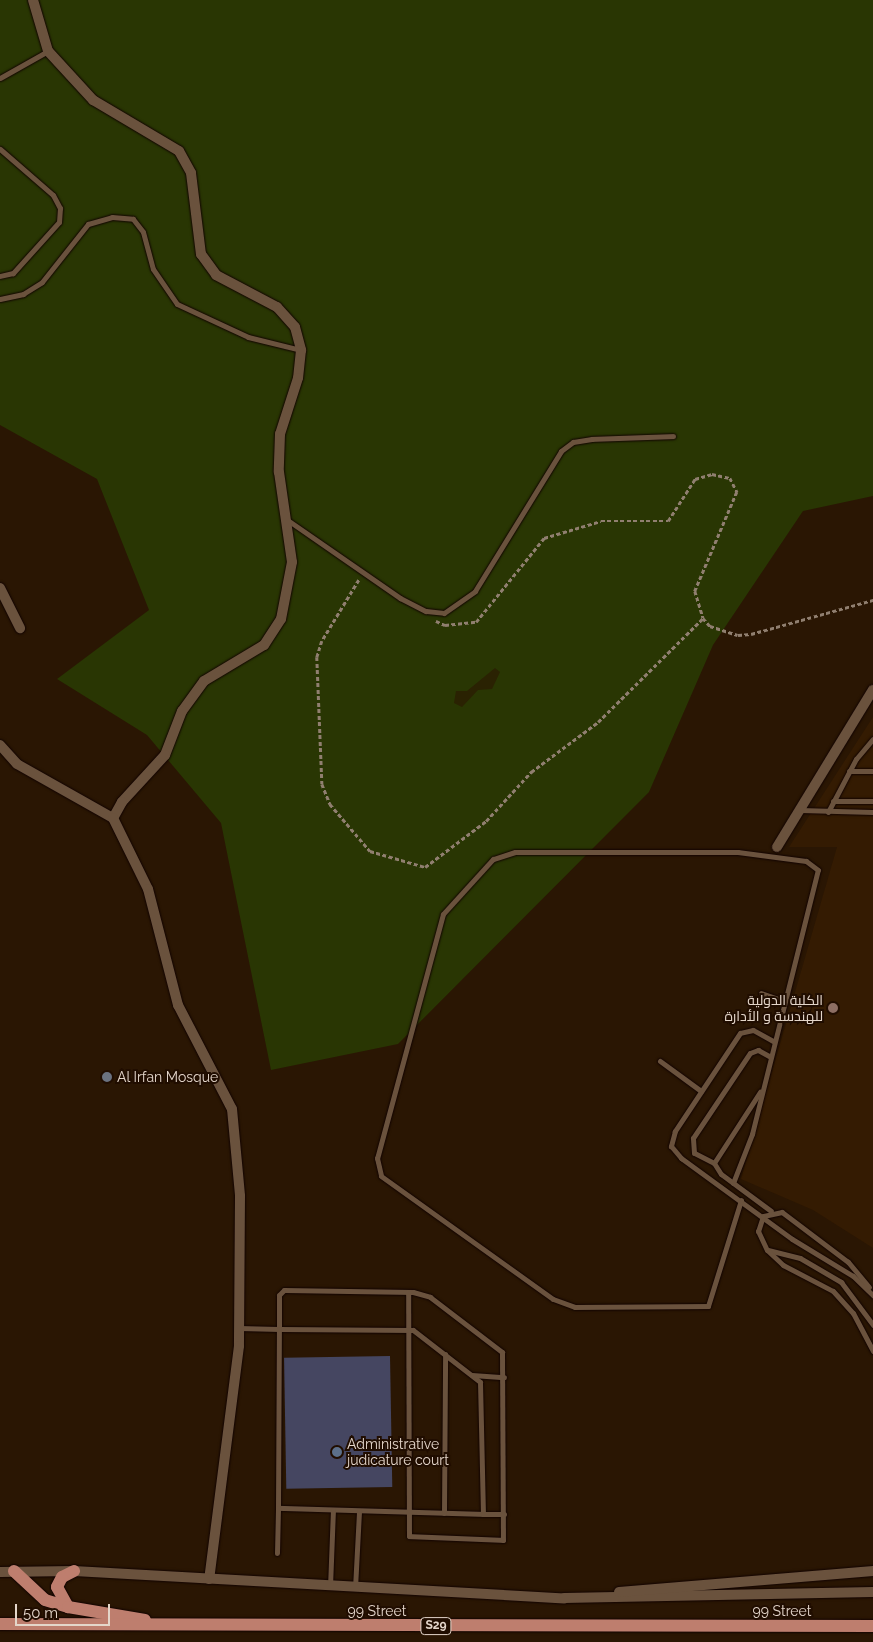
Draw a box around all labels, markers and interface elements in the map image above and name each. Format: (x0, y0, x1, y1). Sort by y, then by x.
place label: الكلية الدولية للهندسة و الأدارة (724, 992, 823, 1024)
marker: الكلية الدولية للهندسة و الأدارة (827, 1002, 839, 1014)
place label: Al Irfan Mosque (117, 1069, 219, 1085)
marker: Al Irfan Mosque (101, 1071, 113, 1083)
place label: Administrative judicature court (347, 1436, 449, 1468)
marker: Administrative judicature court (331, 1446, 343, 1458)
scale bar (18, 1594, 112, 1626)
street label: 99 Street (348, 1603, 406, 1619)
street label: 99 Street (753, 1603, 811, 1619)
text: 50 m (23, 1604, 58, 1622)
road number: S29 (420, 1616, 452, 1635)

